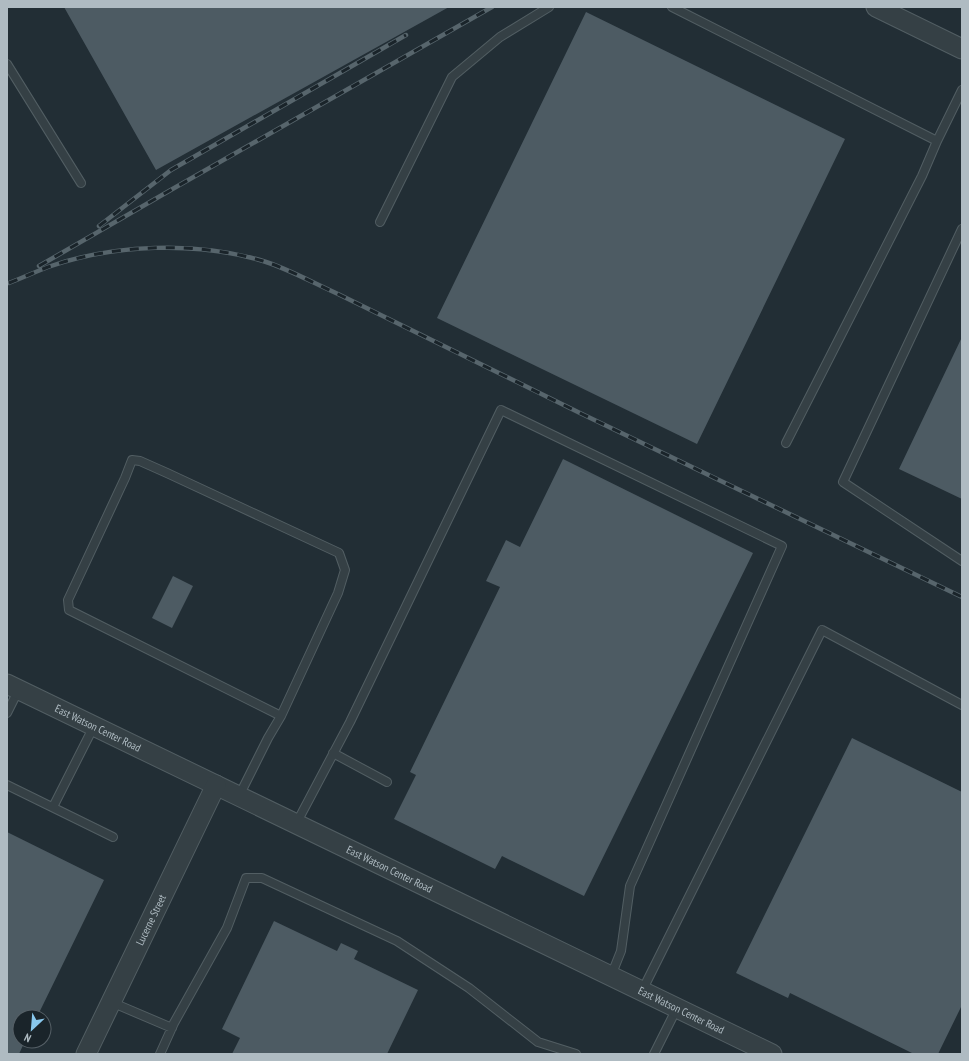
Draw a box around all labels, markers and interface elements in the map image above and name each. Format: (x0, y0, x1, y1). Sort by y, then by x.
street label: East Watson Center Road (53, 701, 143, 755)
street label: East Watson Center Road (344, 842, 435, 896)
street label: Lucerne Street (133, 892, 169, 948)
street label: East Watson Center Road (636, 983, 727, 1037)
north arrow (12, 1009, 52, 1049)
text: N (22, 1030, 33, 1046)

